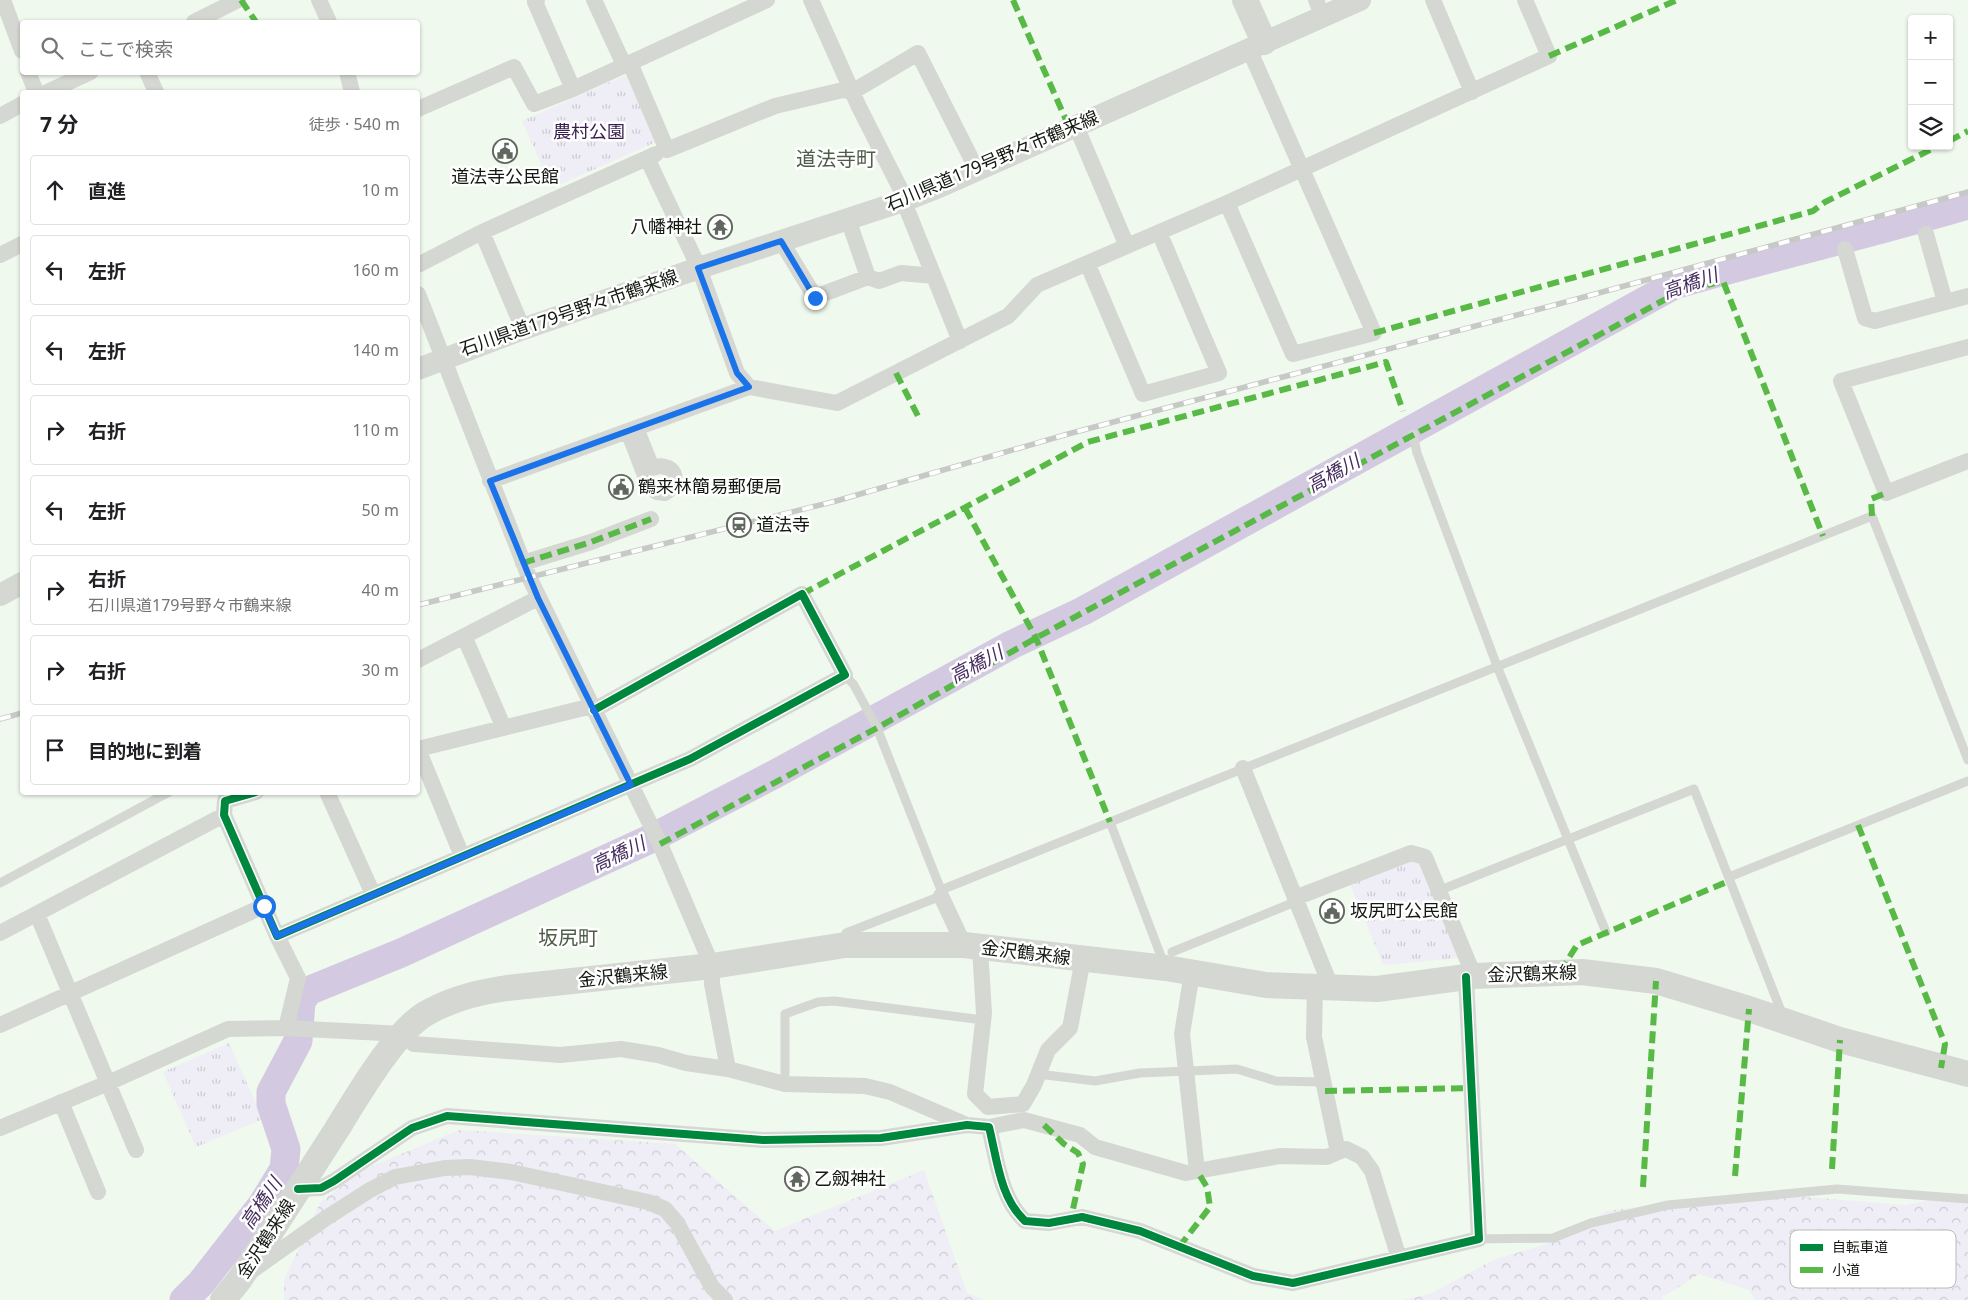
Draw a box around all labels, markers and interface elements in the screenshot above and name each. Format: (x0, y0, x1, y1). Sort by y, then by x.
map controls (1908, 15, 1953, 150)
button: + (1908, 15, 1953, 60)
search box (20, 20, 420, 75)
icon: search (38, 34, 66, 62)
text: ここで検索 (78, 36, 173, 62)
button: − (1908, 60, 1953, 105)
street label: 石川県道179号野々市鶴来線 (882, 104, 1102, 216)
button: layers (1908, 105, 1953, 150)
text: 7 分 (40, 110, 78, 138)
text: 徒歩 · 540 m (309, 113, 400, 135)
park label: 農村公園 (553, 119, 625, 143)
public building icon: 道法寺公民館 (492, 138, 518, 164)
district label: 道法寺町 (796, 145, 876, 172)
place label: 道法寺公民館 (451, 164, 559, 188)
icon: ahead (41, 176, 69, 204)
text: 直進 (88, 178, 126, 204)
text: 10 m (362, 179, 399, 201)
place label: 八幡神社 (630, 214, 702, 238)
temple icon: 八幡神社 (707, 214, 733, 240)
icon: left (41, 256, 69, 284)
text: 左折 (88, 258, 126, 284)
text: 160 m (352, 259, 399, 281)
water label: 高橋川 (1659, 261, 1723, 305)
street label: 石川県道179号野々市鶴来線 (457, 263, 681, 361)
route end (804, 287, 827, 310)
icon: left (41, 336, 69, 364)
text: 左折 (88, 338, 126, 364)
text: 140 m (352, 339, 399, 361)
icon: right (41, 416, 69, 444)
text: 右折 (88, 418, 126, 444)
text: 110 m (352, 419, 399, 441)
water label: 高橋川 (1302, 447, 1366, 498)
public building icon: 鶴来林簡易郵便局 (608, 474, 634, 500)
place label: 鶴来林簡易郵便局 (638, 474, 782, 498)
icon: left (41, 496, 69, 524)
text: 左折 (88, 498, 126, 524)
text: 50 m (362, 499, 399, 521)
station icon: 道法寺 (726, 512, 752, 538)
place label: 道法寺 (756, 512, 810, 536)
text: 右折 (88, 566, 126, 592)
icon: right (41, 576, 69, 604)
text: 40 m (362, 579, 399, 601)
text: 石川県道179号野々市鶴来線 (88, 594, 291, 616)
water label: 高橋川 (945, 638, 1009, 689)
icon: right (41, 656, 69, 684)
text: 右折 (88, 658, 126, 684)
text: 30 m (362, 659, 399, 681)
icon: arrive (41, 736, 69, 764)
text: 目的地に到着 (88, 738, 202, 764)
water label: 高橋川 (587, 829, 651, 878)
route start (253, 895, 276, 918)
public building icon: 坂尻町公民館 (1319, 898, 1345, 924)
place label: 坂尻町公民館 (1350, 898, 1458, 922)
district label: 坂尻町 (538, 924, 598, 951)
street label: 金沢鶴来線 (980, 935, 1072, 969)
street label: 金沢鶴来線 (577, 958, 669, 992)
street label: 金沢鶴来線 (1487, 959, 1577, 987)
temple icon: 乙劔神社 (784, 1166, 810, 1192)
place label: 乙劔神社 (814, 1166, 886, 1190)
water label: 高橋川 (234, 1170, 289, 1234)
street label: 金沢鶴来線 (231, 1194, 300, 1283)
legend (1790, 1230, 1956, 1288)
text: 自転車道 (1832, 1237, 1888, 1256)
text: 小道 (1832, 1260, 1860, 1279)

